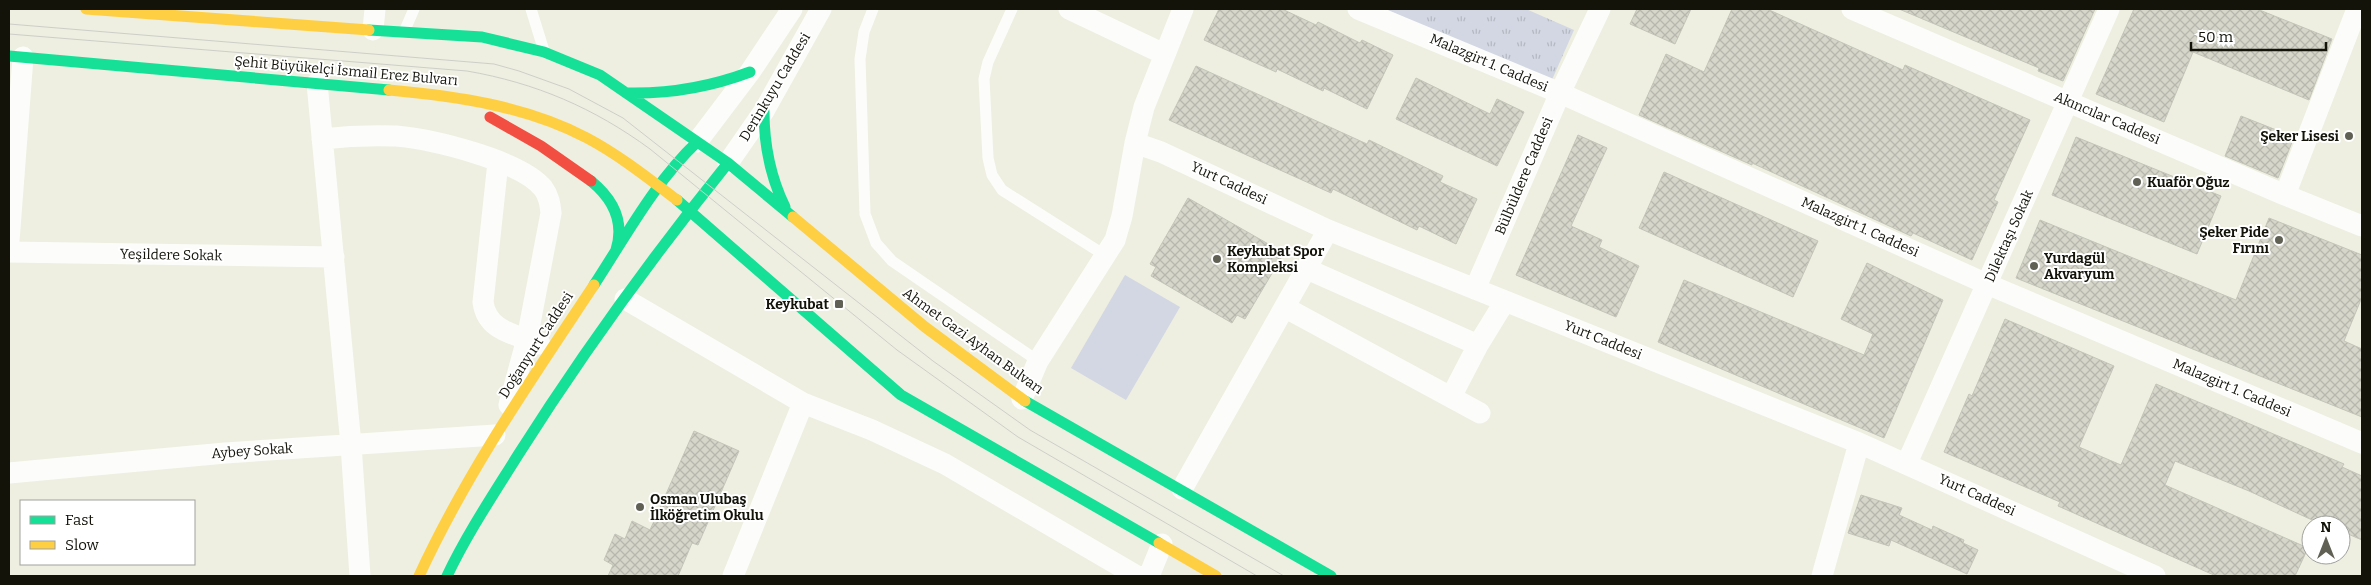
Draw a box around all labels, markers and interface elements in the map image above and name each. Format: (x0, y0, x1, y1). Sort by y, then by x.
scale bar (2191, 20, 2326, 52)
text: 50 m (2198, 28, 2234, 46)
street label: Derinkuyu Caddesi (736, 30, 814, 144)
street label: Malazgirt 1. Caddesi (1427, 30, 1551, 96)
street label: Şehit Büyükelçi İsmail Erez Bulvarı (234, 53, 458, 89)
street label: Akıncılar Caddesi (2051, 88, 2163, 148)
street label: Bülbüldere Caddesi (1492, 115, 1556, 237)
place label: Şeker Lisesi (2260, 128, 2340, 145)
marker: Şeker Lisesi (2343, 130, 2355, 142)
street label: Yurt Caddesi (1188, 158, 1270, 208)
place label: Kuaför Oğuz (2147, 174, 2230, 191)
marker: Kuaför Oğuz (2131, 176, 2143, 188)
street label: Dilektaşı Sokak (1981, 187, 2037, 285)
street label: Malazgirt 1. Caddesi (1799, 193, 1921, 261)
place label: Şeker Pide Fırını (2199, 224, 2270, 257)
marker: Şeker Pide Fırını (2273, 234, 2285, 246)
place label: Keykubat Spor Kompleksi (1227, 243, 1325, 276)
street label: Yeşildere Sokak (120, 246, 222, 264)
place label: Yurdagül Akvaryum (2044, 250, 2115, 283)
marker: Keykubat Spor Kompleksi (1211, 253, 1223, 265)
marker: Yurdagül Akvaryum (2028, 260, 2040, 272)
street label: Ahmet Gazi Ayhan Bulvarı (899, 284, 1047, 398)
street label: Doğanyurt Caddesi (495, 289, 577, 401)
place label: Keykubat (766, 296, 829, 313)
marker: Keykubat (833, 298, 845, 310)
street label: Yurt Caddesi (1562, 317, 1644, 363)
street label: Malazgirt 1. Caddesi (2170, 355, 2294, 421)
street label: Aybey Sokak (211, 440, 293, 462)
street label: Yurt Caddesi (1936, 470, 2018, 520)
place label: Osman Ulubaş İlköğretim Okulu (650, 491, 764, 524)
legend (20, 500, 195, 565)
marker: Osman Ulubaş İlköğretim Okulu (634, 501, 646, 513)
text: Fast (65, 511, 94, 529)
north arrow (2301, 515, 2351, 565)
text: N (2321, 519, 2332, 536)
text: Slow (65, 536, 100, 554)

